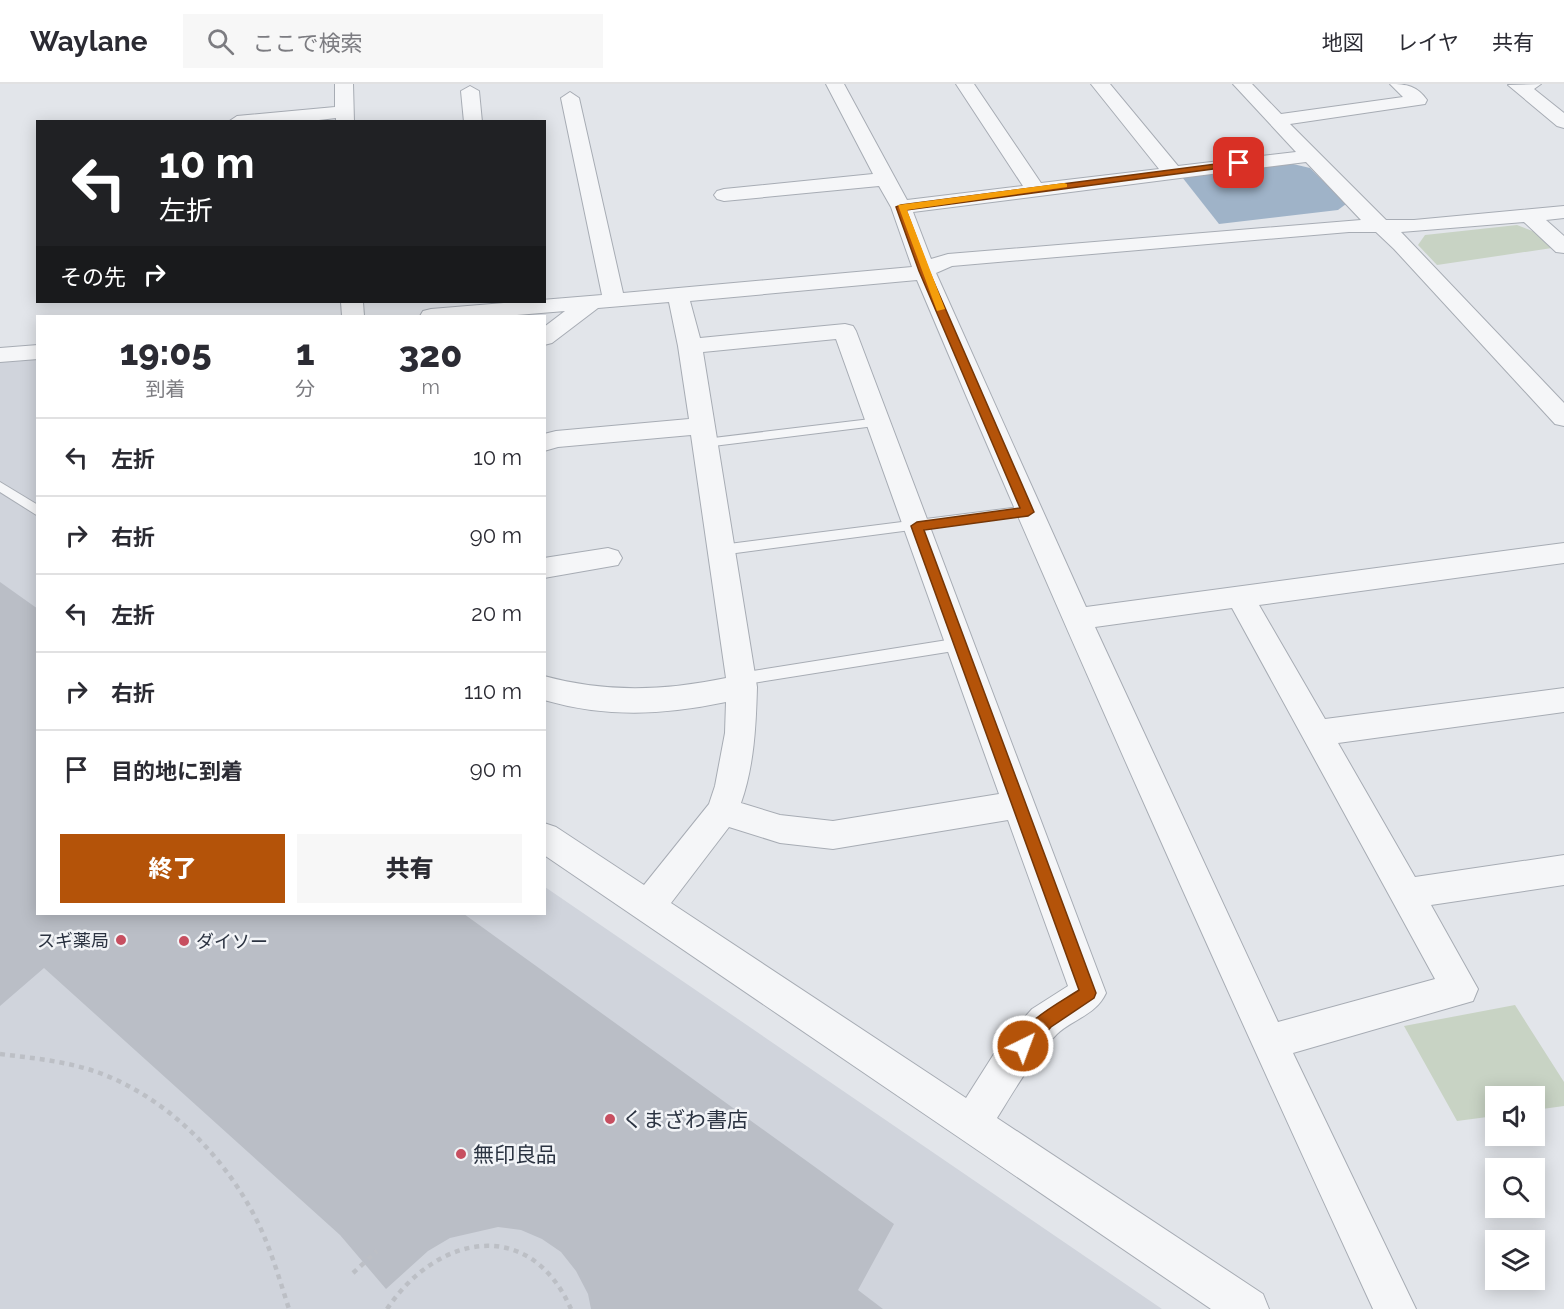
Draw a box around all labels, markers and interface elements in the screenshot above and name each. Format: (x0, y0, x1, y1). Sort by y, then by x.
search box (183, 14, 603, 68)
text: Waylane (30, 25, 147, 58)
icon: search (204, 25, 237, 58)
text: ここで検索 (252, 30, 362, 56)
text: 地図 (1322, 30, 1364, 55)
text: レイヤ (1397, 30, 1459, 55)
text: 共有 (1492, 30, 1534, 55)
pin (1213, 137, 1264, 188)
text: 10 m (159, 139, 255, 188)
icon: left (60, 144, 138, 222)
icon: arrive (1222, 146, 1255, 179)
text: 左折 (159, 195, 213, 226)
icon: right (138, 258, 171, 291)
text: その先 (60, 264, 126, 290)
text: 19:05 (120, 331, 212, 373)
text: 1 (296, 331, 315, 373)
text: 320 (399, 333, 462, 375)
text: m (421, 375, 440, 399)
text: 到着 (146, 377, 186, 401)
text: 分 (295, 377, 315, 401)
icon: left (60, 441, 93, 474)
text: 10 m (473, 444, 522, 470)
text: 左折 (111, 446, 155, 472)
icon: right (60, 519, 93, 552)
text: 90 m (470, 522, 522, 548)
text: 右折 (111, 524, 155, 550)
icon: left (60, 597, 93, 630)
text: 20 m (471, 600, 522, 626)
text: 左折 (111, 602, 155, 628)
icon: right (60, 675, 93, 708)
text: 110 m (464, 678, 522, 704)
text: 右折 (111, 680, 155, 706)
icon: arrive (60, 753, 93, 786)
text: 90 m (470, 756, 522, 782)
text: 目的地に到着 (111, 758, 243, 784)
button: 終了 (60, 834, 285, 903)
button: 共有 (297, 834, 522, 903)
place label: スギ薬局 (37, 930, 109, 951)
place label: ダイソー (196, 931, 268, 952)
marker: スギ薬局 (114, 933, 128, 947)
marker: ダイソー (177, 934, 191, 948)
position arrow (991, 1014, 1055, 1078)
map controls (1485, 1086, 1545, 1290)
button: sound (1485, 1086, 1545, 1146)
place label: くまざわ書店 (622, 1107, 748, 1132)
marker: くまざわ書店 (603, 1112, 617, 1126)
place label: 無印良品 (473, 1142, 557, 1167)
marker: 無印良品 (454, 1147, 468, 1161)
button: search (1485, 1158, 1545, 1218)
button: layers (1485, 1230, 1545, 1290)

